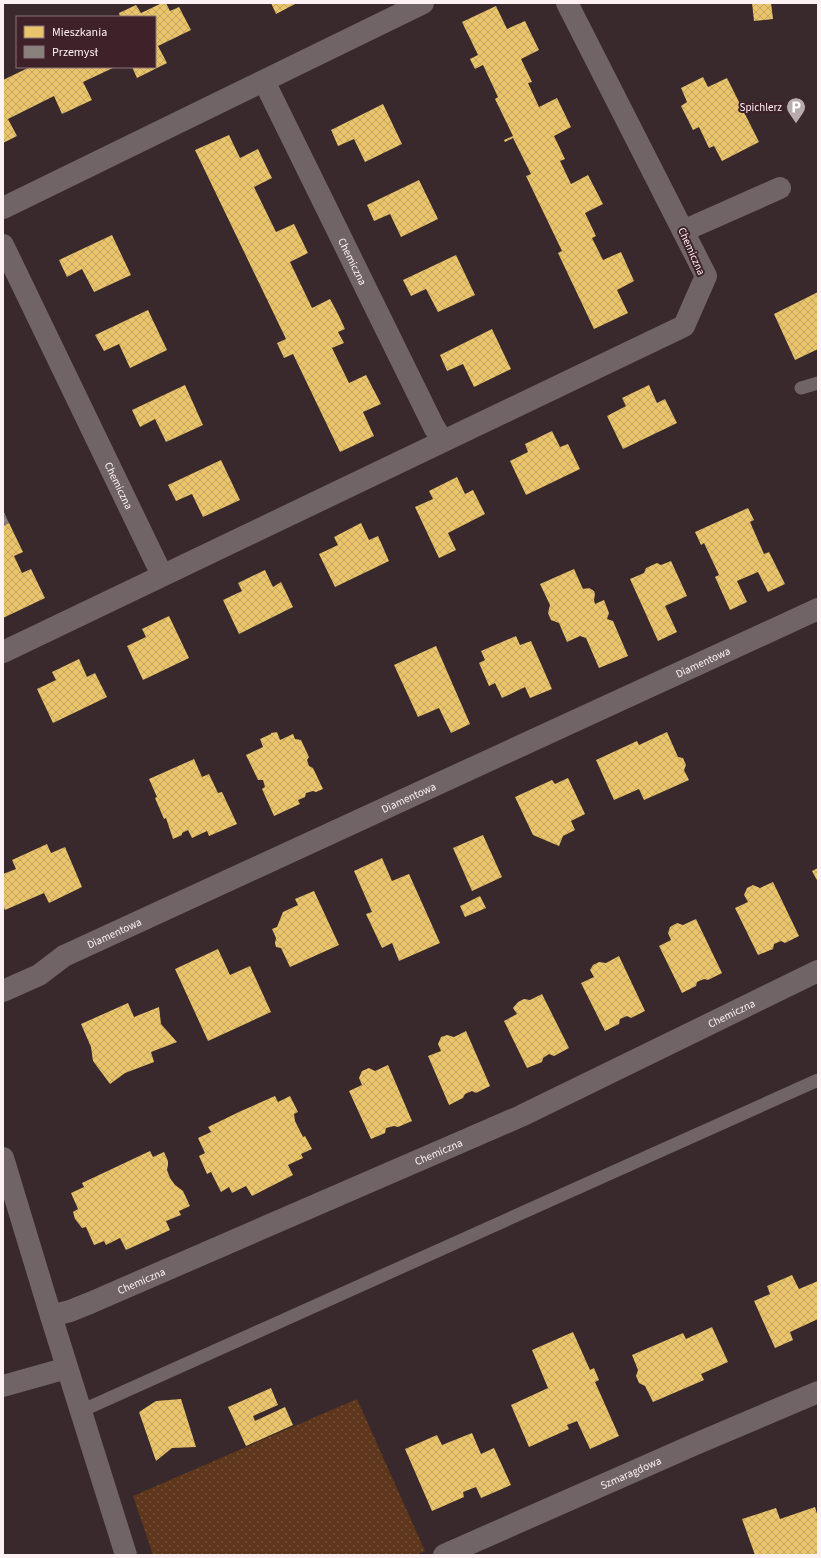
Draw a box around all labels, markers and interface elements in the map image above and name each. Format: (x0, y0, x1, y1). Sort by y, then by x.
legend (16, 16, 156, 68)
text: Mieszkania (52, 24, 107, 41)
text: Przemysł (52, 44, 98, 61)
parking icon: Spichlerz (785, 96, 807, 124)
place label: Spichlerz (740, 100, 782, 115)
street label: Chemiczna (674, 225, 709, 277)
street label: Chemiczna (334, 235, 370, 288)
street label: Chemiczna (101, 460, 136, 512)
street label: Diamentowa (673, 643, 733, 682)
street label: Diamentowa (379, 779, 438, 817)
street label: Diamentowa (85, 914, 144, 952)
street label: Chemiczna (705, 996, 758, 1032)
street label: Chemiczna (412, 1135, 465, 1169)
street label: Chemiczna (115, 1264, 168, 1298)
street label: Szmaragdowa (598, 1453, 664, 1493)

